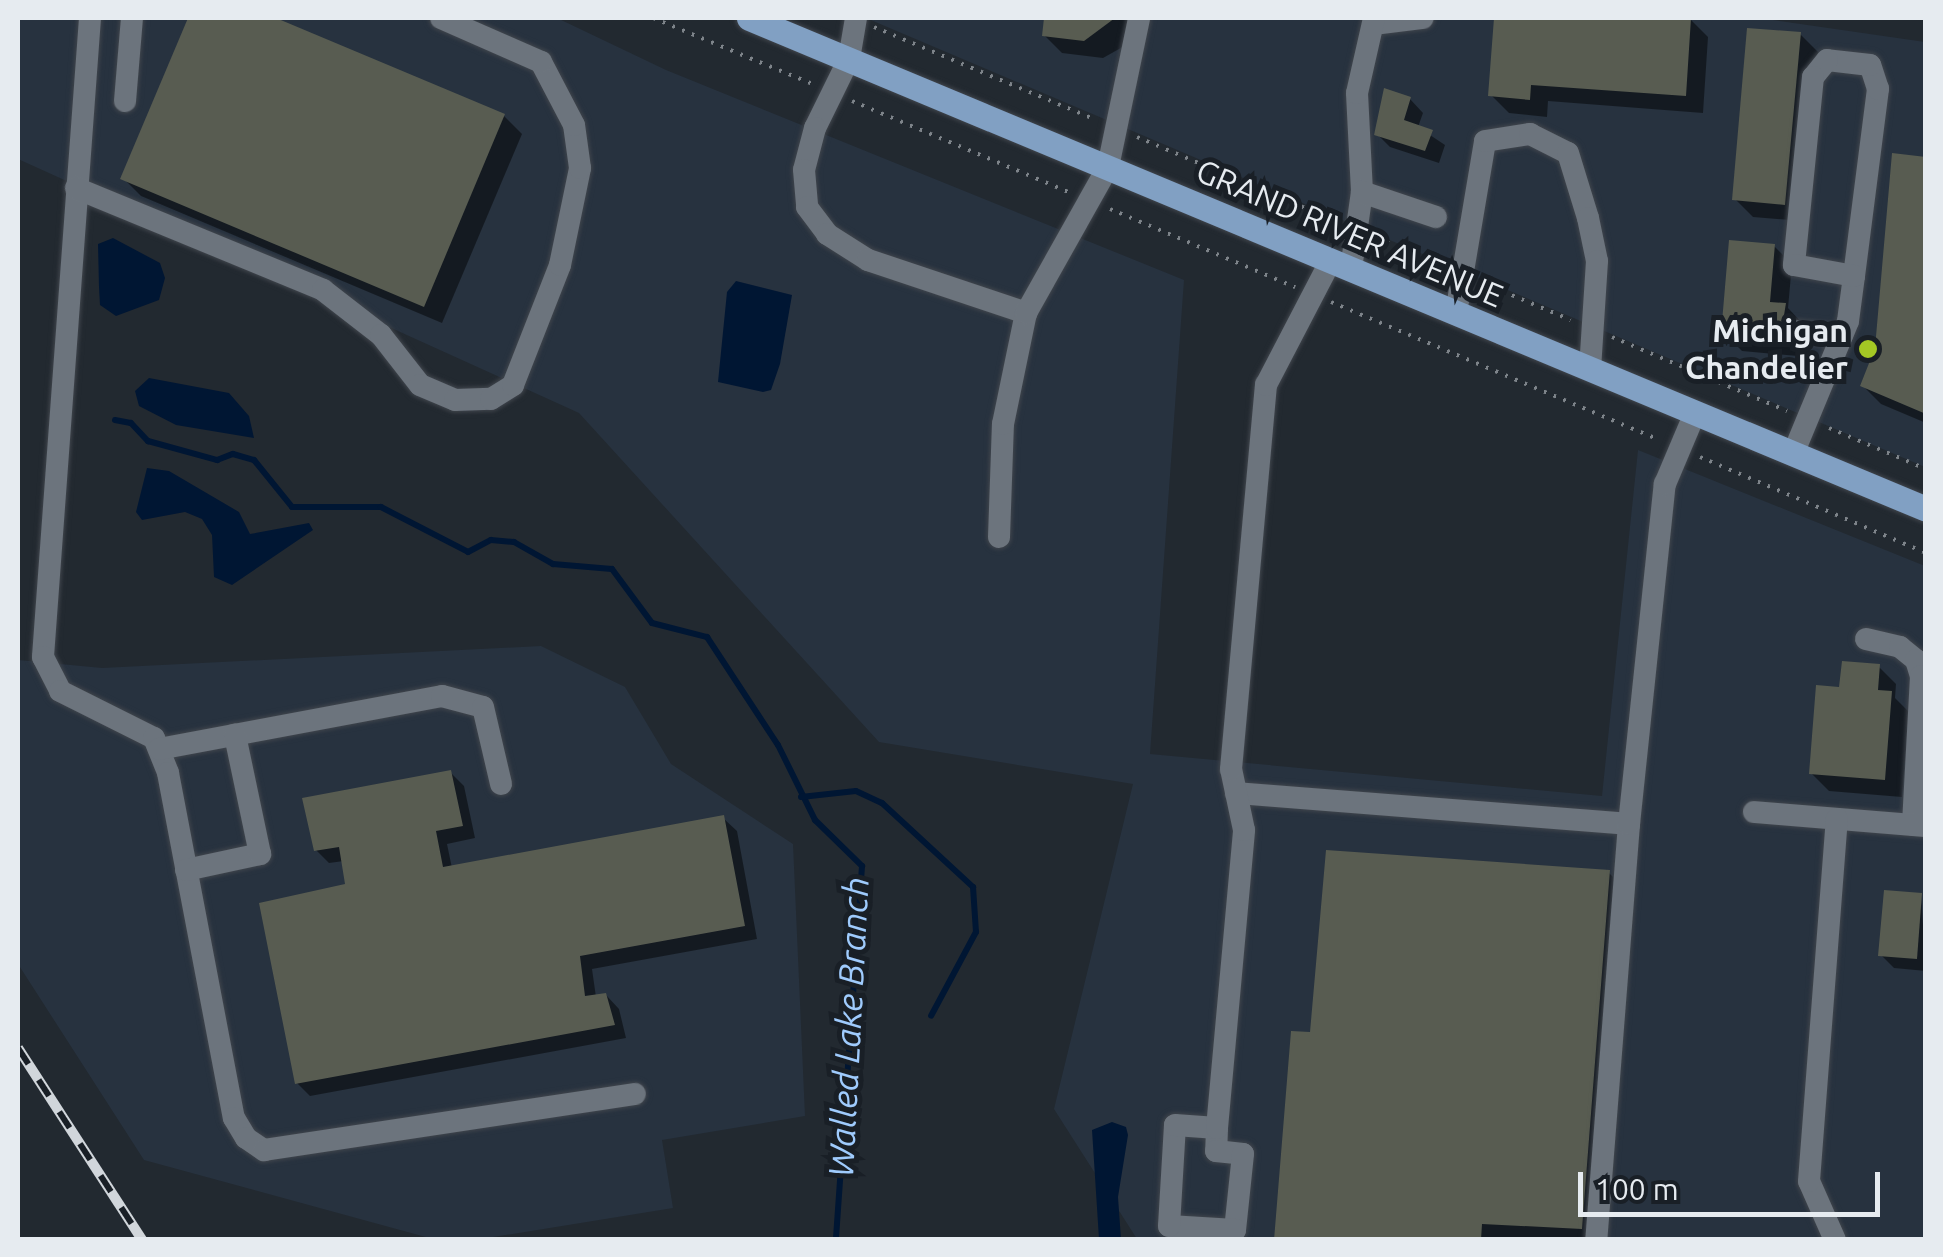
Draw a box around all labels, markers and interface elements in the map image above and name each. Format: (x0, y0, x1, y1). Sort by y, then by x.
street label: GRAND RIVER AVENUE (1191, 151, 1509, 315)
place label: Michigan Chandelier (1685, 312, 1848, 387)
marker: Michigan Chandelier (1857, 338, 1879, 360)
water label: Walled Lake Branch (819, 876, 877, 1178)
scale bar (1583, 1152, 1886, 1214)
text: 100 m (1595, 1172, 1679, 1206)

